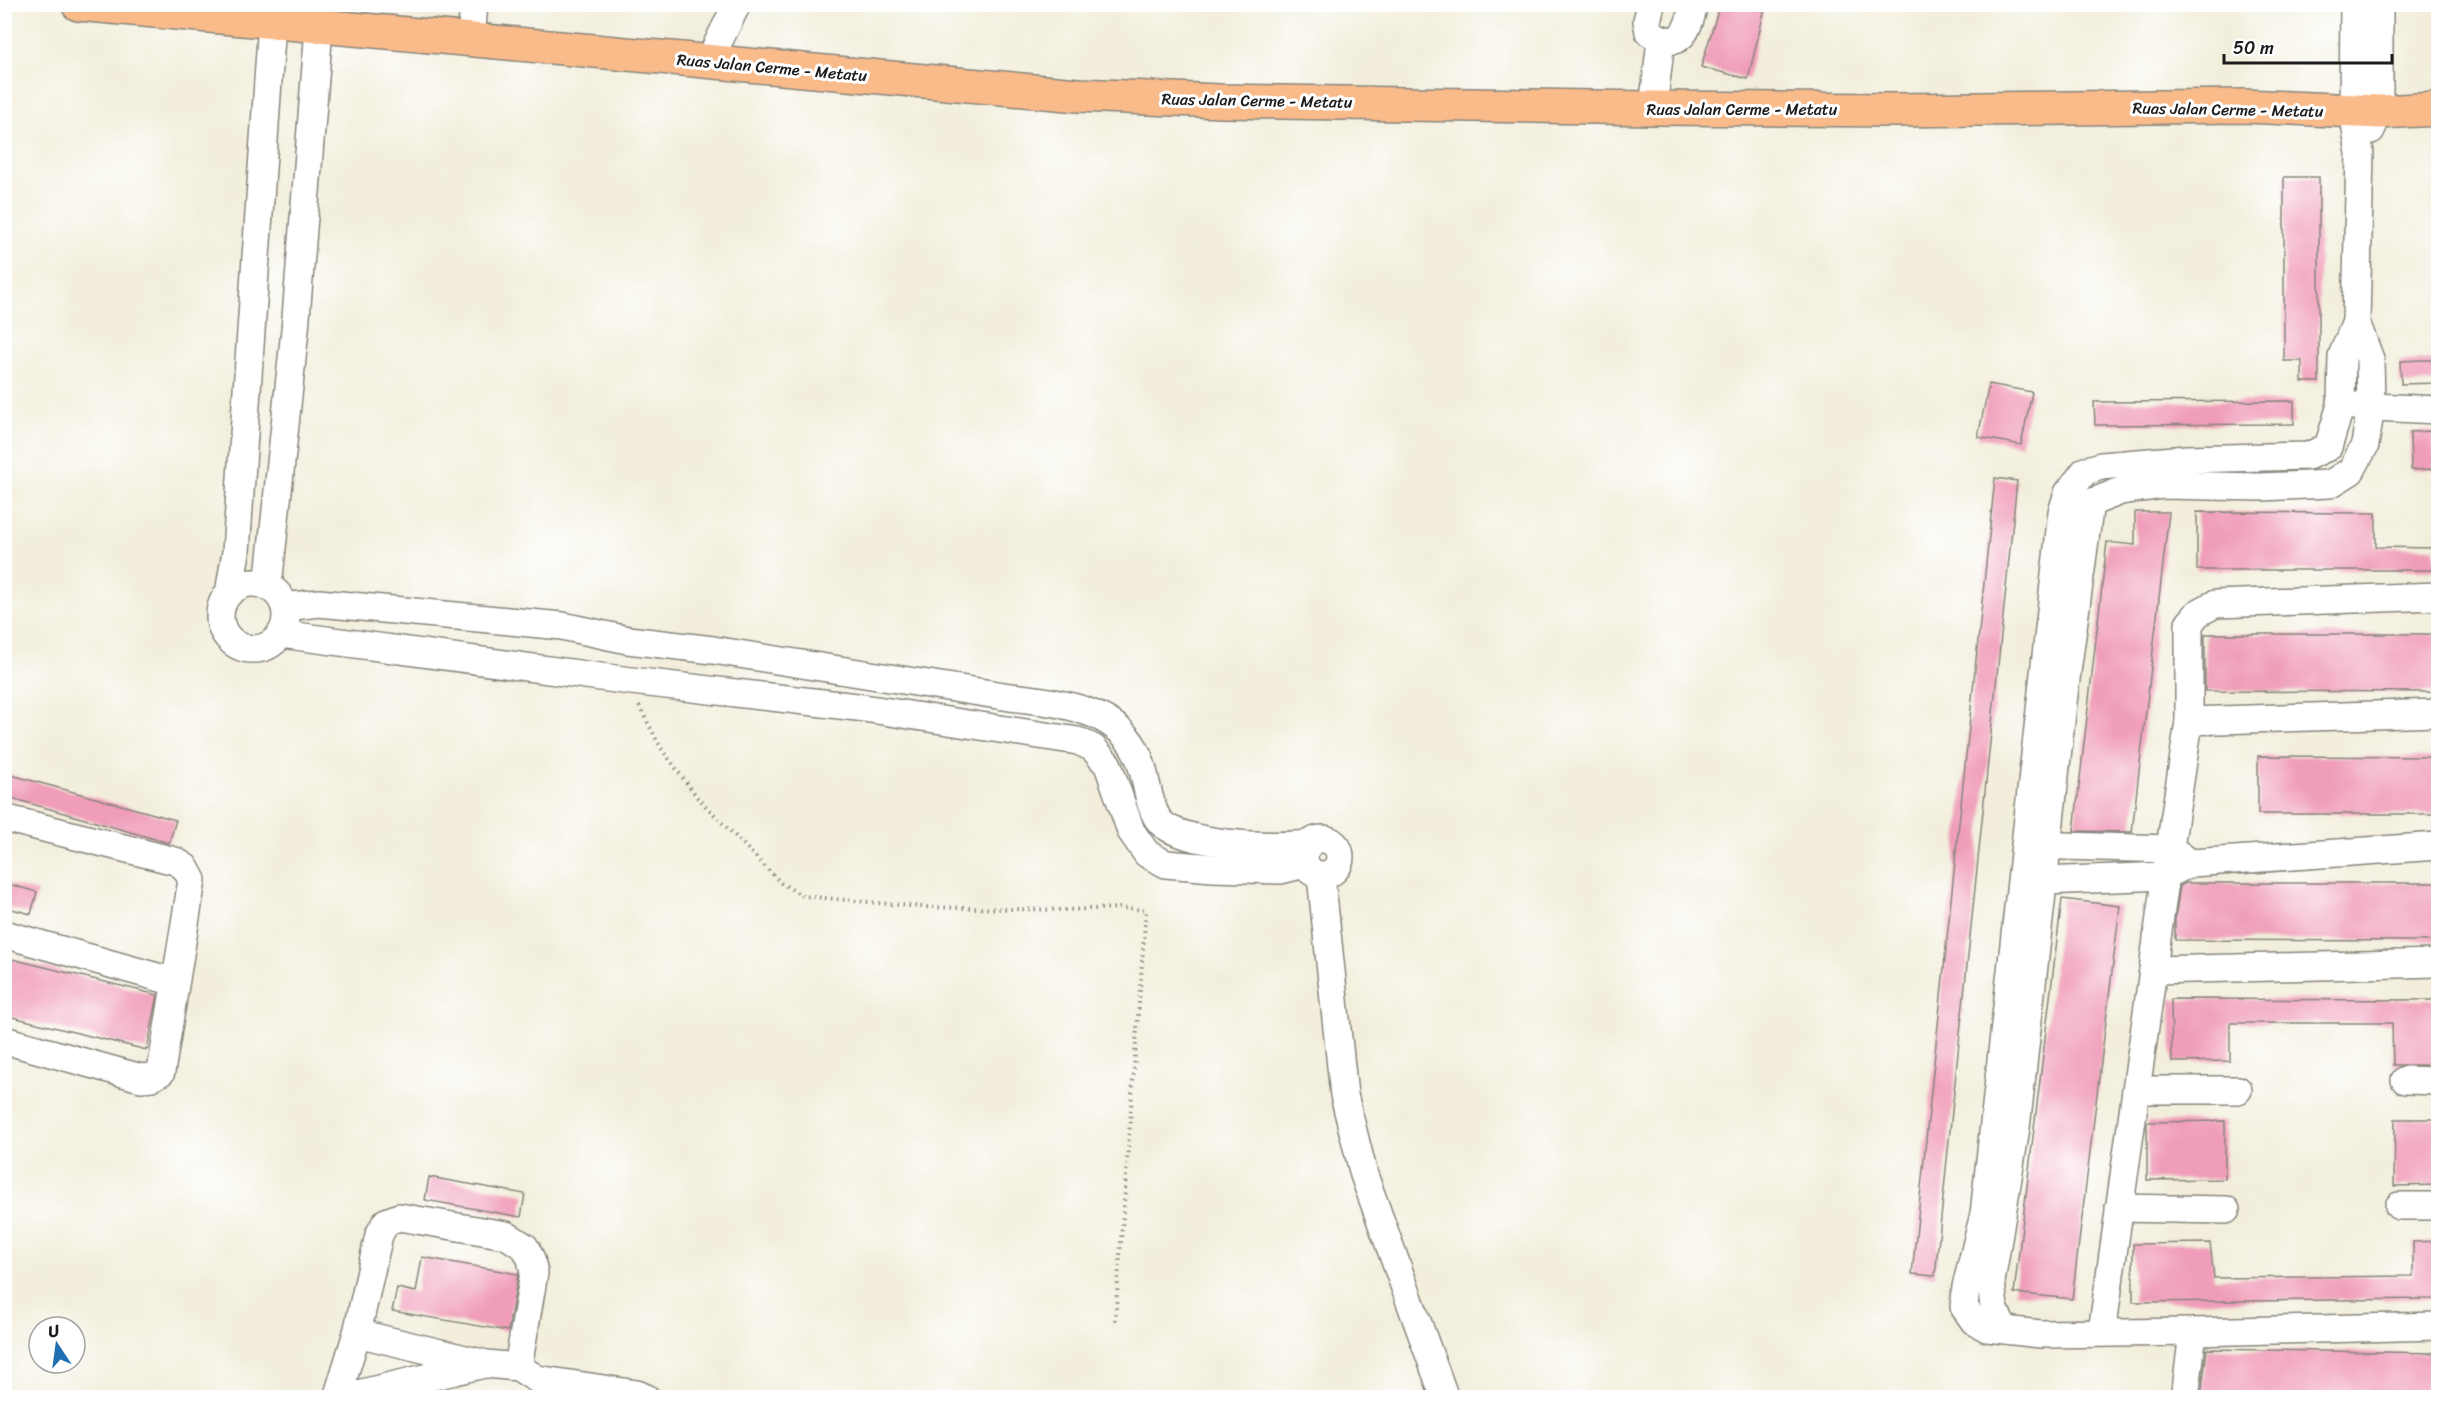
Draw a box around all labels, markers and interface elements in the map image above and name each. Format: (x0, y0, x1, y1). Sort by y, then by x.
scale bar (2224, 27, 2392, 65)
text: 50 m (2233, 32, 2274, 64)
street label: Ruas Jalan Cerme - Metatu (676, 45, 869, 90)
street label: Ruas Jalan Cerme - Metatu (1161, 84, 1353, 117)
street label: Ruas Jalan Cerme - Metatu (2132, 93, 2324, 126)
street label: Ruas Jalan Cerme - Metatu (1647, 95, 1838, 124)
north arrow (27, 1315, 87, 1375)
text: U (45, 1315, 64, 1346)

